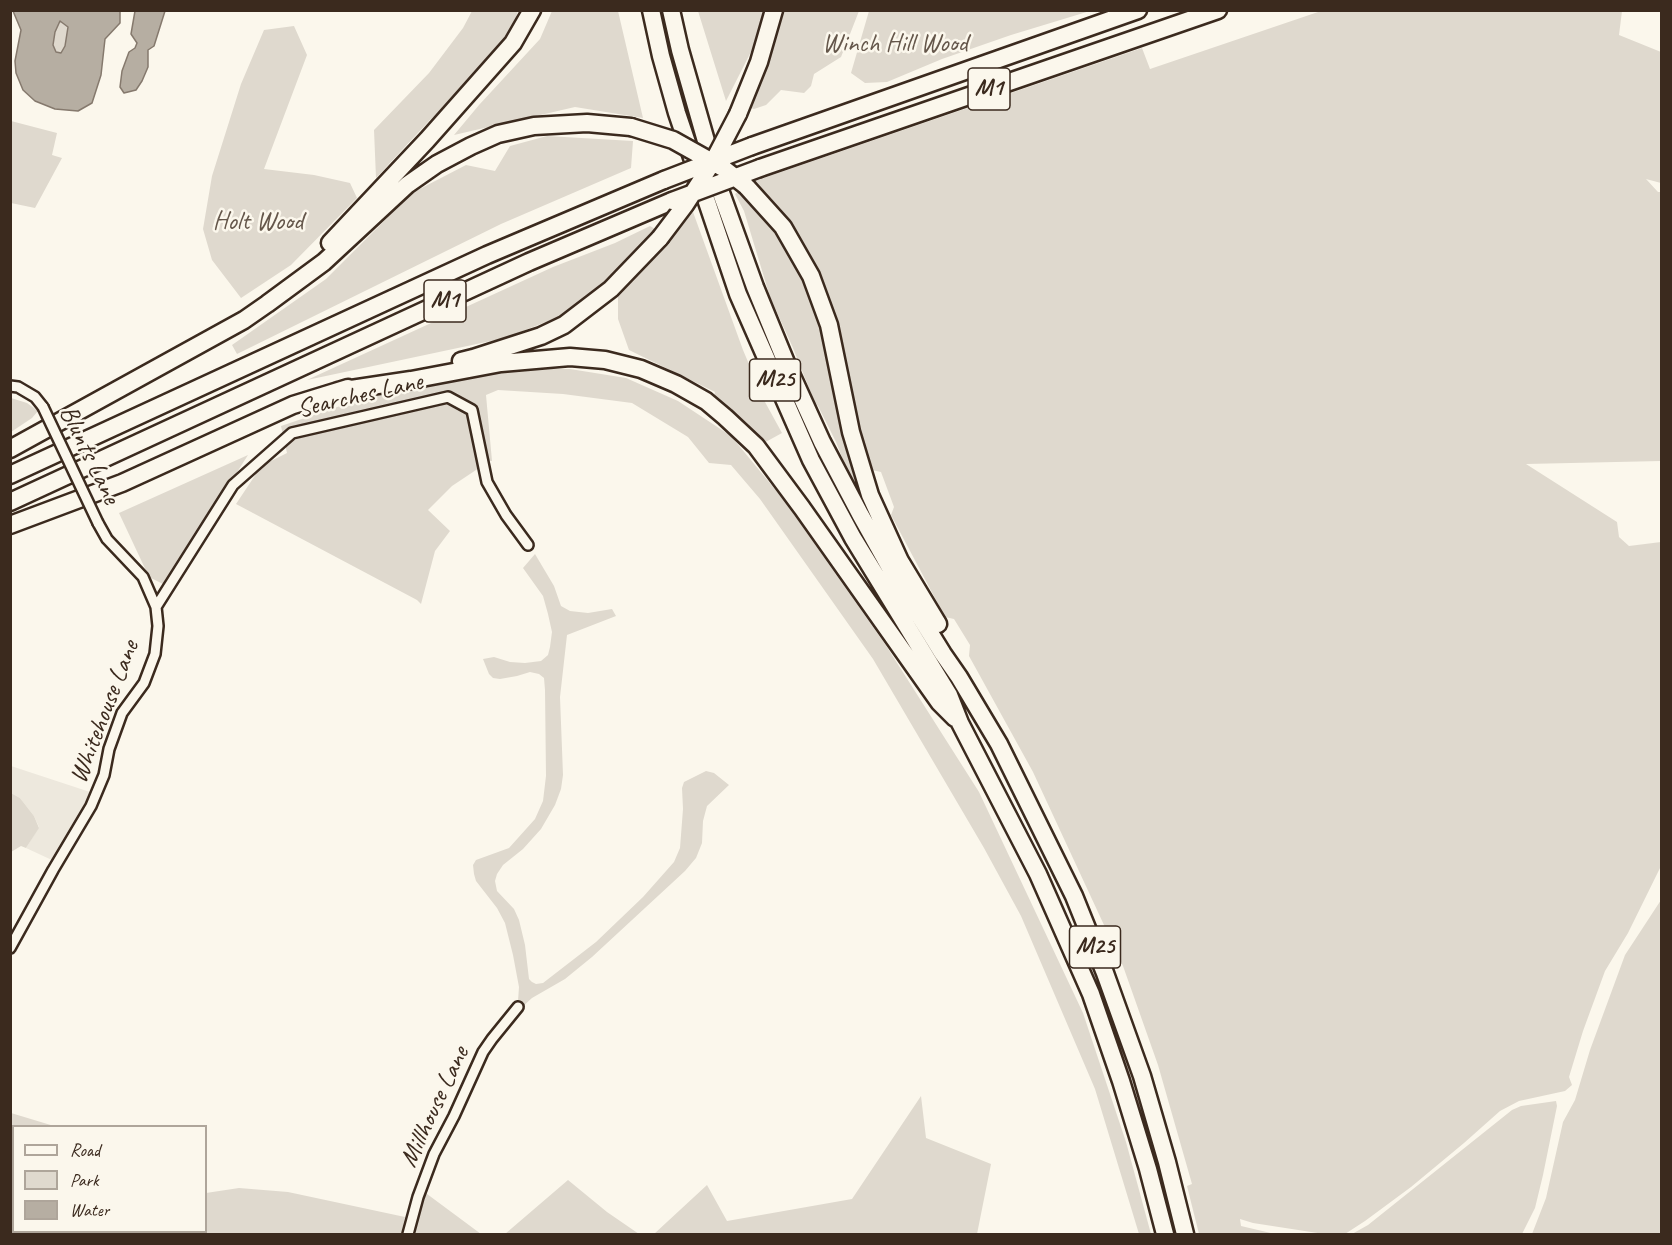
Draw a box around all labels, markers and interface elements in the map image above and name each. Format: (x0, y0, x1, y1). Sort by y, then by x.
park label: Winch Hill Wood (822, 28, 968, 60)
road number: M1 (968, 68, 1010, 110)
park label: Holt Wood (213, 206, 303, 238)
road number: M1 (424, 280, 466, 322)
road number: M25 (750, 359, 800, 401)
street label: Searches Lane (294, 366, 426, 426)
street label: Blunts Lane (52, 401, 126, 509)
street label: Whitehouse Lane (64, 636, 146, 788)
road number: M25 (1070, 926, 1120, 968)
street label: Millhouse Lane (394, 1042, 476, 1172)
legend (12, 1125, 207, 1233)
text: Road (70, 1139, 100, 1161)
text: Park (70, 1169, 99, 1191)
text: Water (70, 1199, 109, 1221)

